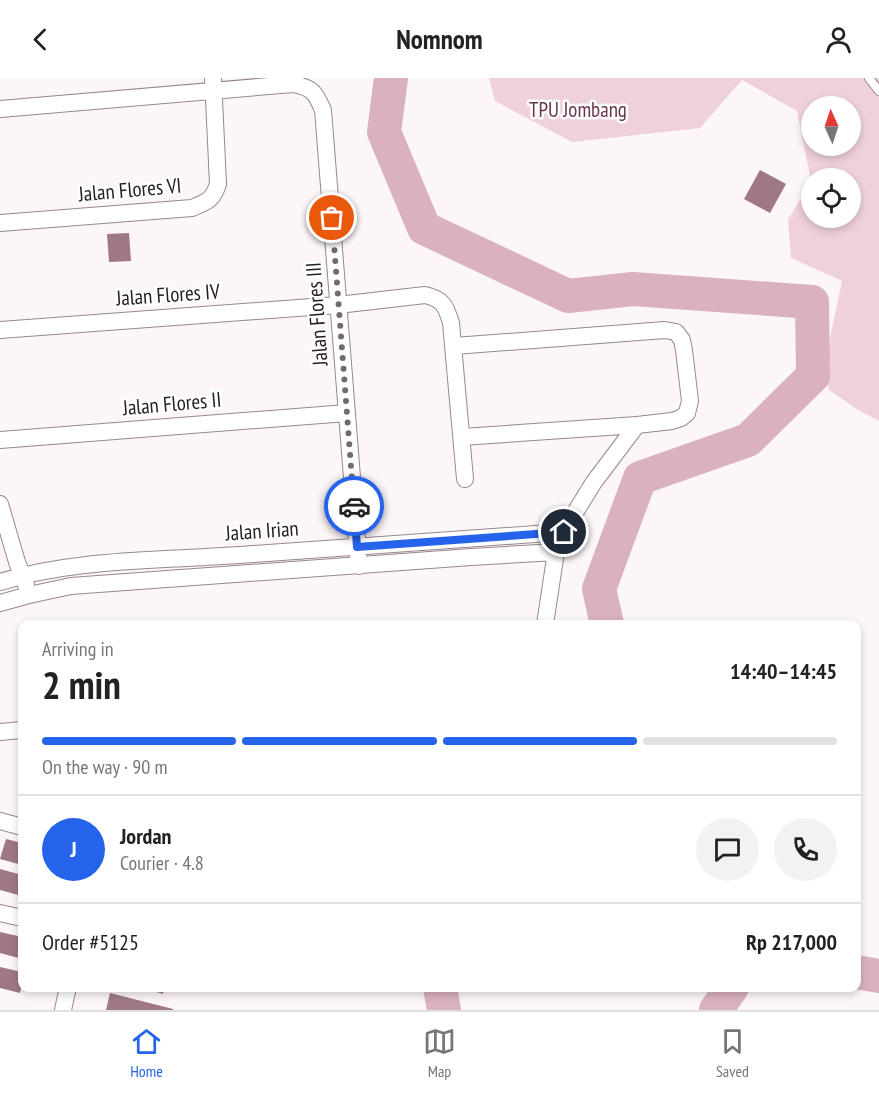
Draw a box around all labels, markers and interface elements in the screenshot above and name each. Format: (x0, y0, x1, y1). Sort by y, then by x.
text: Nomnom (396, 22, 483, 56)
icon: back (24, 23, 57, 56)
icon: person (822, 23, 855, 56)
park label: TPU Jombang (529, 96, 627, 123)
north arrow (801, 96, 861, 156)
map controls (801, 96, 861, 228)
button: locate (801, 168, 861, 228)
street label: Jalan Flores VI (76, 172, 183, 208)
pin (306, 192, 357, 243)
icon: bag (315, 201, 348, 234)
street label: Jalan Flores III (299, 261, 334, 368)
street label: Jalan Flores IV (114, 277, 221, 312)
street label: Jalan Flores II (121, 386, 222, 421)
courier (324, 476, 384, 536)
icon: car (338, 490, 371, 523)
pin (538, 506, 589, 557)
street label: Jalan Irian (223, 514, 299, 547)
icon: home (547, 515, 580, 548)
text: Arriving in (42, 636, 114, 662)
text: 14:40–14:45 (730, 657, 837, 685)
text: 2 min (42, 659, 121, 710)
text: On the way · 90 m (42, 754, 168, 780)
button: chat (696, 818, 759, 881)
button: phone (774, 818, 837, 881)
text: Jordan (120, 822, 171, 850)
text: J (70, 835, 77, 863)
text: Courier · 4.8 (120, 850, 204, 876)
text: Order #5125 (42, 928, 139, 956)
text: Rp 217,000 (746, 928, 837, 956)
tab: Home (130, 1025, 163, 1081)
tab: Map (423, 1025, 456, 1081)
tab: Saved (716, 1025, 749, 1081)

